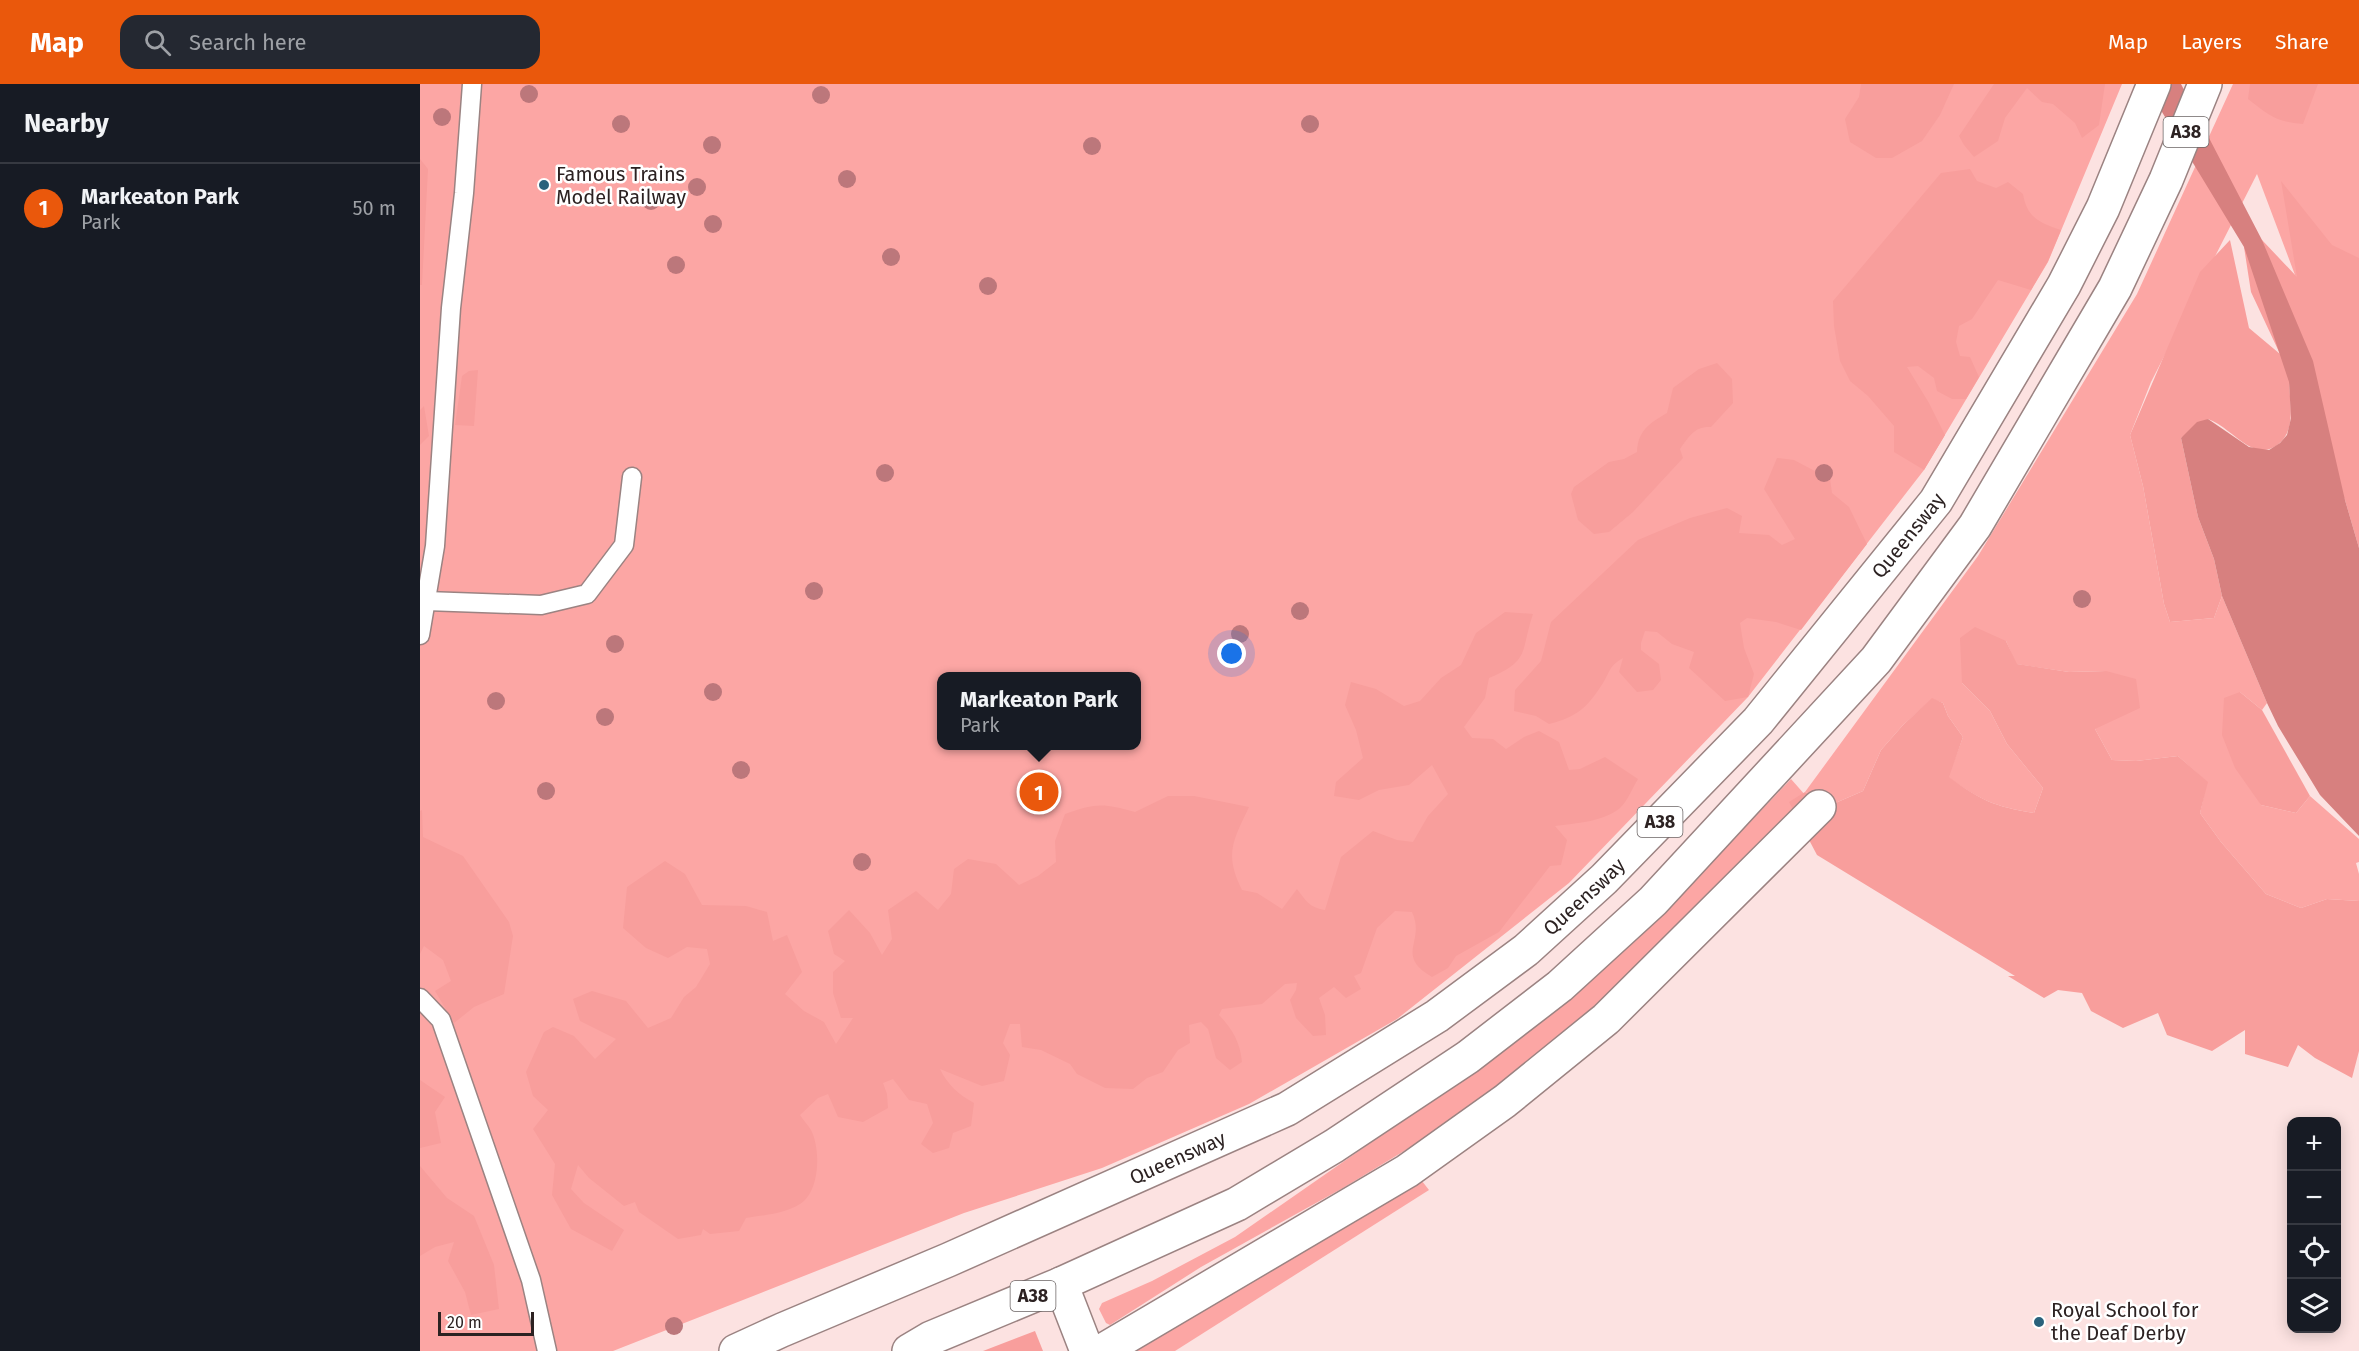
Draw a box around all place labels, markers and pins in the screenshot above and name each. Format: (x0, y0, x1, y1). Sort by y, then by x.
place label: Famous Trains Model Railway (556, 162, 686, 209)
marker: Famous Trains Model Railway (537, 178, 551, 192)
pin: 1 (1020, 770, 1058, 814)
place label: Royal School for the Deaf Derby (2051, 1298, 2199, 1345)
marker: Royal School for the Deaf Derby (2032, 1315, 2046, 1329)

